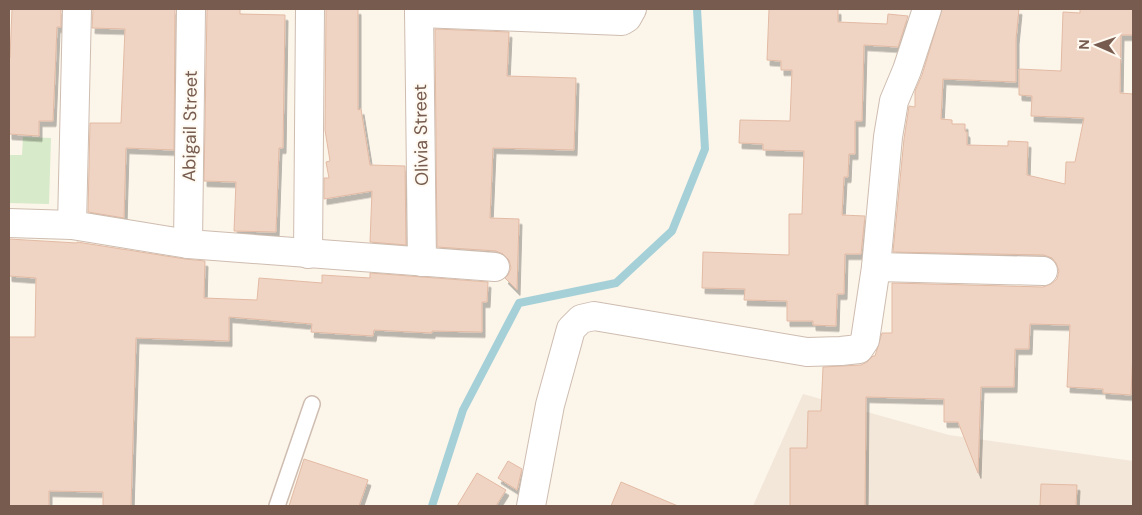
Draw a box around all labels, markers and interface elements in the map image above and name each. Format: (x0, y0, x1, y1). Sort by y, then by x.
north arrow (1072, 20, 1122, 70)
text: N (1075, 39, 1093, 50)
street label: Abigail Street (177, 70, 203, 182)
street label: Olivia Street (408, 84, 434, 186)

